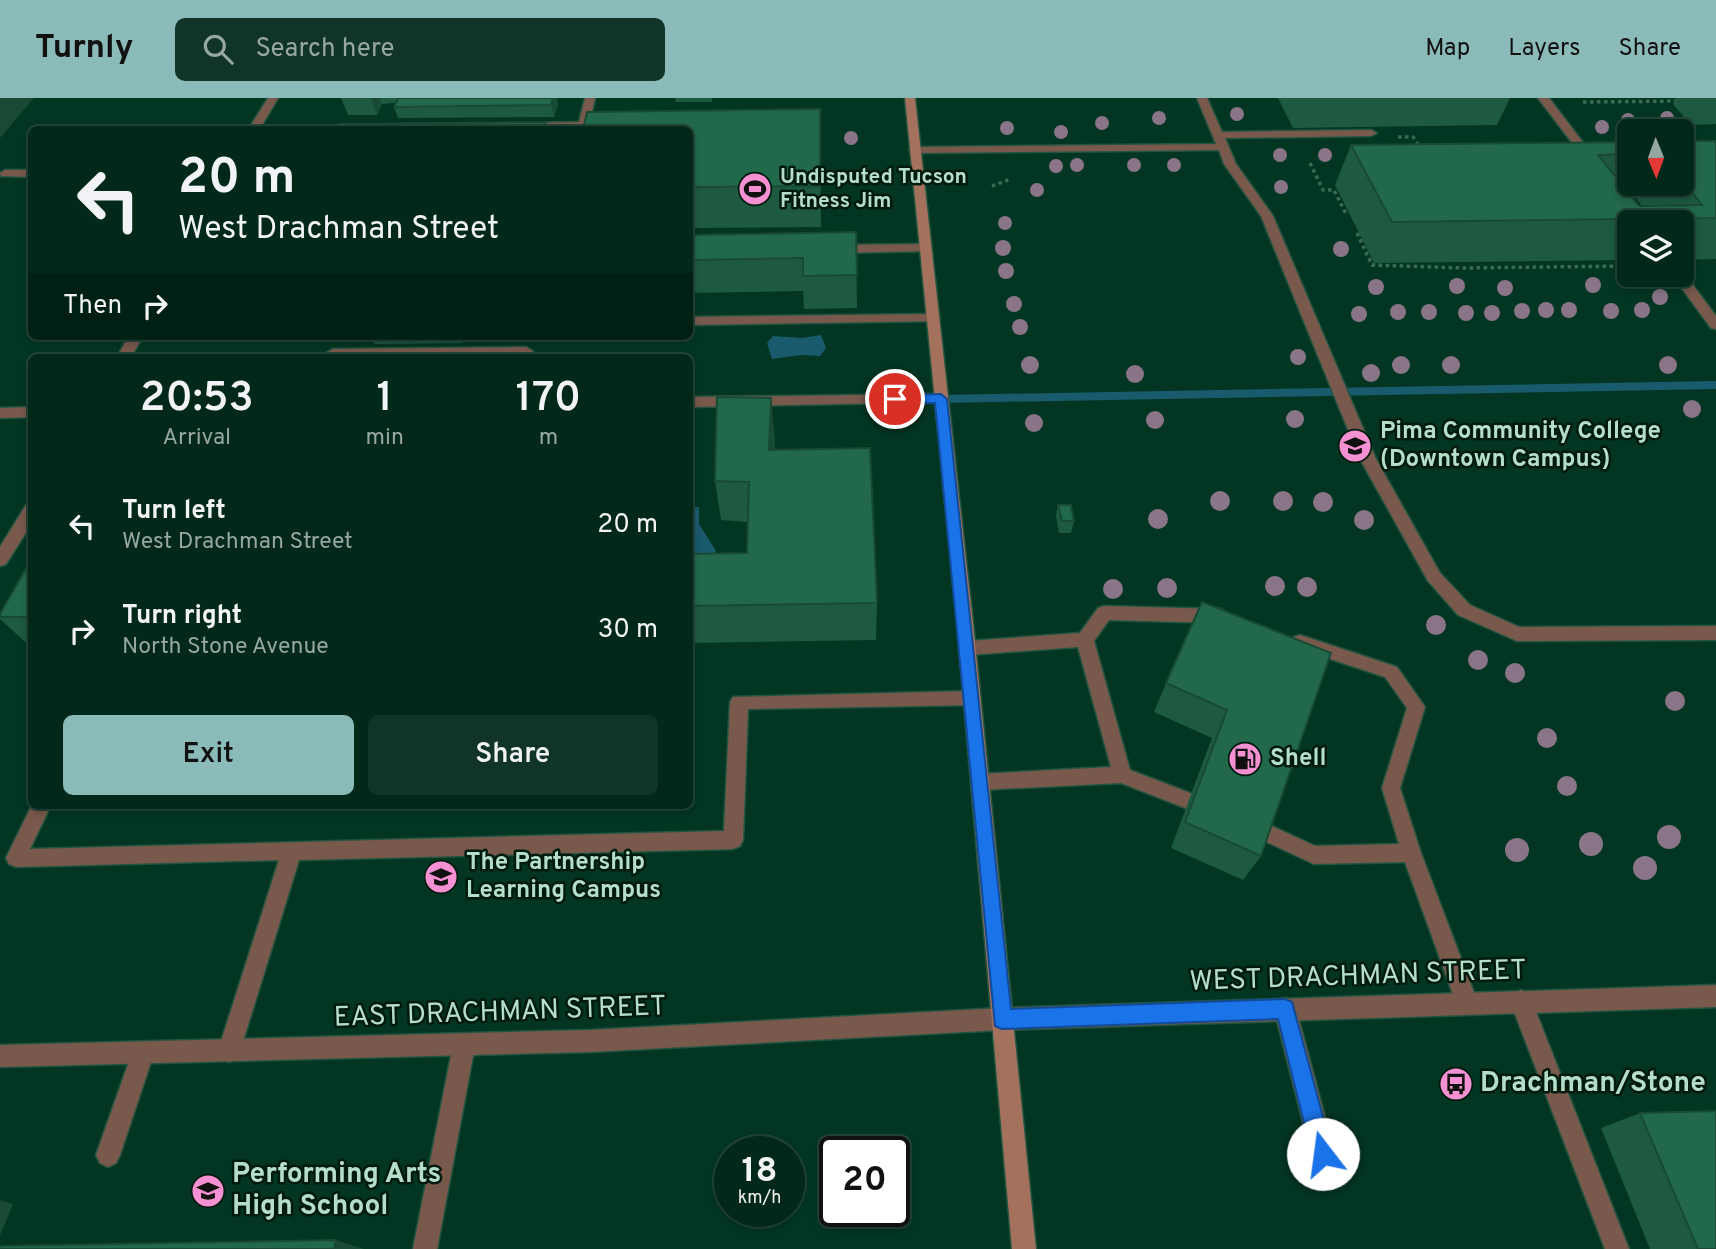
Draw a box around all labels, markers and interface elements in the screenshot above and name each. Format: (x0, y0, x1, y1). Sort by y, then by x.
search box (175, 18, 665, 81)
text: Turnly (35, 28, 133, 70)
icon: search (199, 30, 237, 68)
text: Search here (255, 33, 394, 66)
text: Map (1425, 34, 1470, 64)
text: Layers (1508, 34, 1580, 64)
text: Share (1618, 34, 1681, 64)
north arrow (1617, 119, 1694, 196)
map controls (1617, 119, 1694, 287)
text: 20 m (178, 149, 295, 211)
icon: left (63, 154, 154, 245)
place label: Undisputed Tucson Fitness Jim (780, 164, 967, 215)
sports icon: Undisputed Tucson Fitness Jim (736, 170, 774, 208)
text: West Drachman Street (178, 210, 499, 250)
button: layers (1617, 210, 1694, 287)
icon: right (136, 287, 174, 325)
text: Then (63, 290, 122, 323)
pin (865, 369, 925, 429)
text: 20:53 (140, 373, 254, 426)
text: 1 (376, 373, 393, 426)
text: 170 (516, 373, 581, 426)
icon: arrive (876, 380, 914, 418)
place label: Pima Community College (Downtown Campus) (1380, 417, 1661, 475)
text: Arrival (163, 424, 231, 453)
text: min (366, 424, 404, 453)
text: m (539, 424, 558, 453)
school or university icon: Pima Community College (Downtown Campus) (1336, 427, 1374, 465)
text: Turn left (122, 495, 226, 528)
icon: left (63, 507, 101, 545)
text: 20 m (597, 509, 658, 542)
text: West Drachman Street (122, 528, 353, 557)
text: Turn right (122, 600, 242, 633)
icon: right (63, 612, 101, 650)
text: 30 m (598, 614, 658, 647)
text: North Stone Avenue (122, 633, 329, 662)
button: Exit (63, 715, 354, 795)
button: Share (368, 715, 658, 795)
fuel station icon: Shell (1226, 740, 1264, 778)
place label: Shell (1270, 744, 1326, 774)
place label: The Partnership Learning Campus (466, 848, 661, 906)
school or university icon: The Partnership Learning Campus (422, 858, 460, 896)
street label: WEST DRACHMAN STREET (1189, 953, 1527, 1001)
street label: EAST DRACHMAN STREET (333, 989, 667, 1037)
bus stop icon: Drachman/Stone (1437, 1065, 1475, 1103)
place label: Drachman/Stone (1480, 1066, 1706, 1102)
position arrow (1286, 1117, 1360, 1191)
speed limit sign: 20 (819, 1136, 910, 1227)
text: 18 (741, 1150, 778, 1194)
place label: Performing Arts High School (232, 1157, 441, 1225)
school or university icon: Performing Arts High School (189, 1172, 227, 1210)
text: km/h (738, 1187, 781, 1210)

